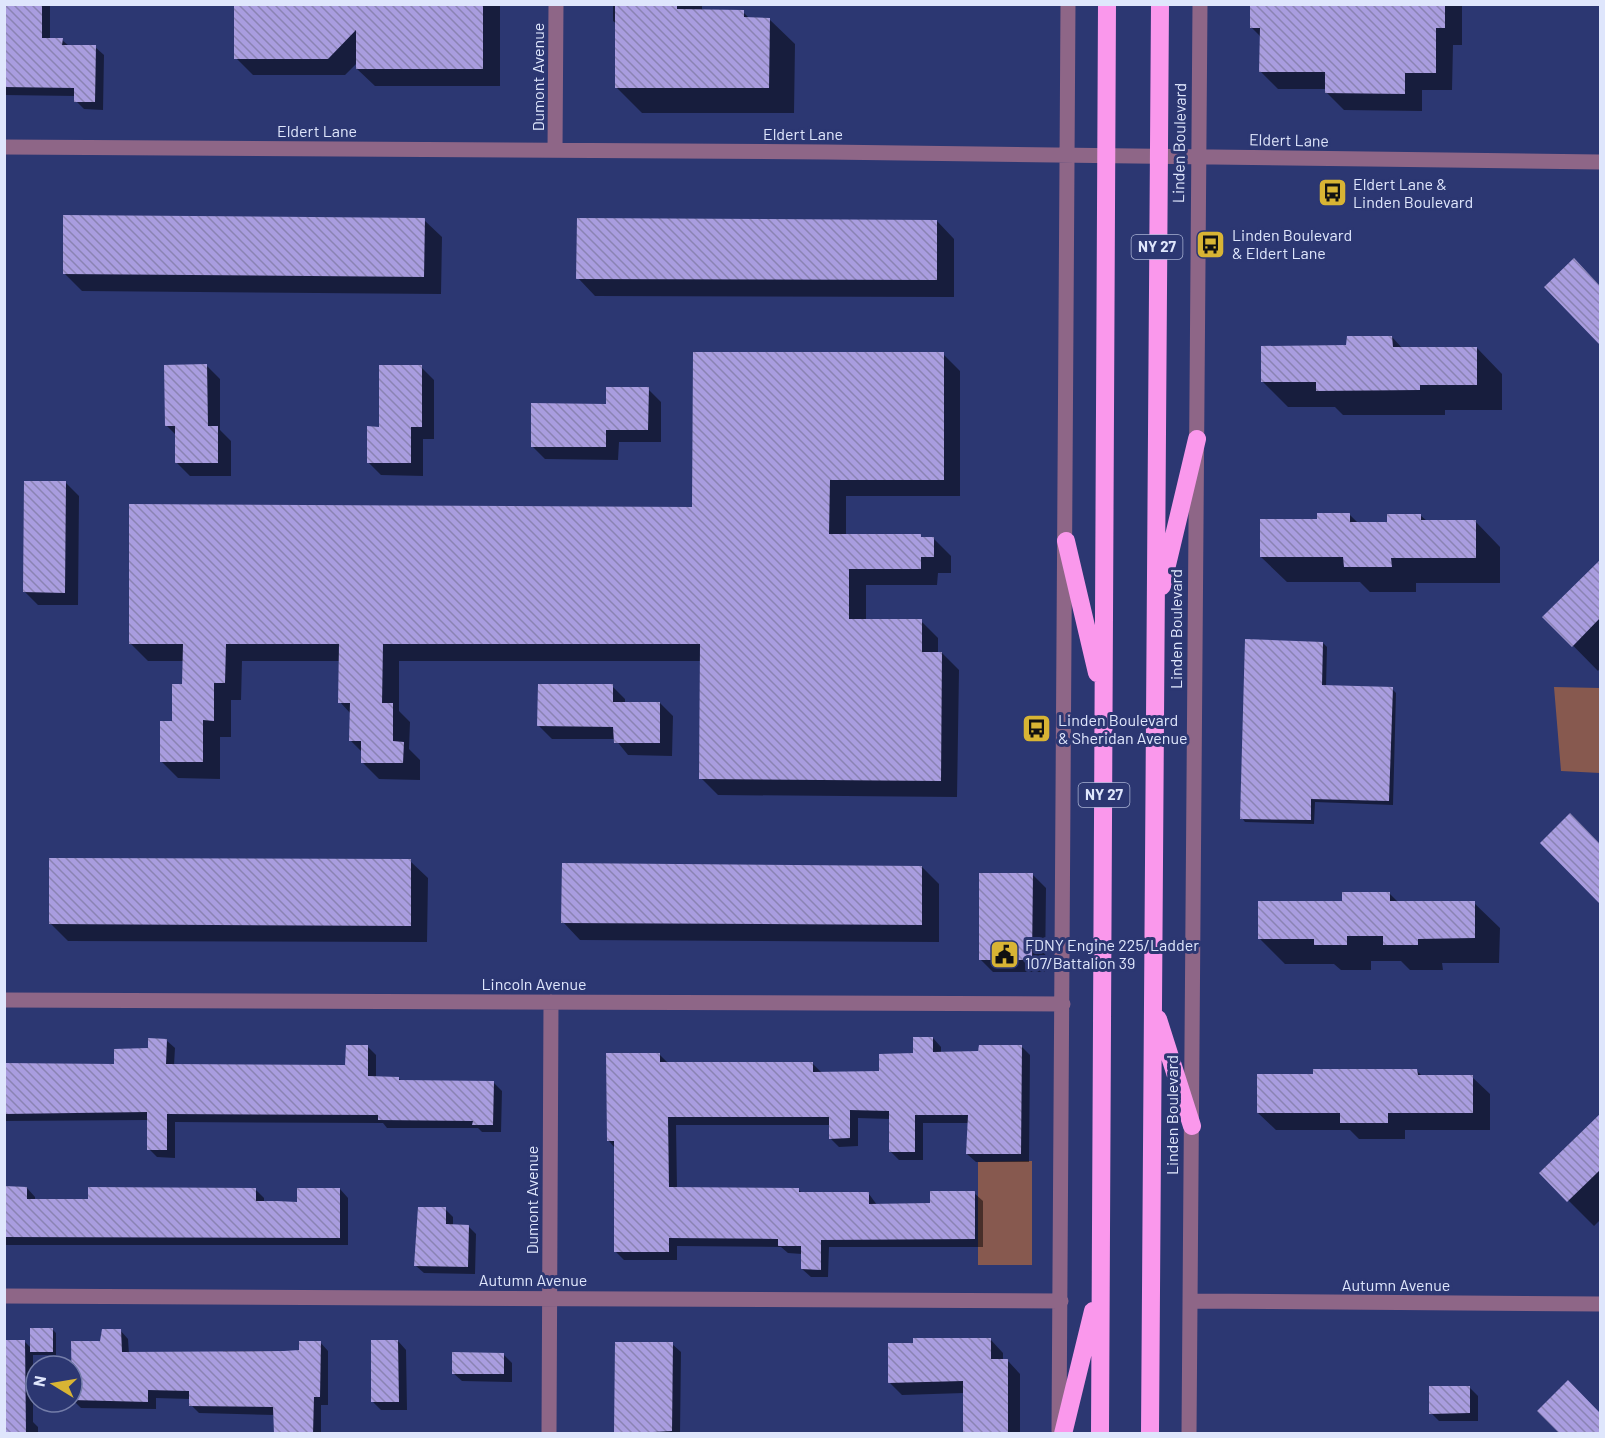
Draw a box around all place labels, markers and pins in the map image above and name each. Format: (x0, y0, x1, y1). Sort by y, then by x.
place label: Eldert Lane & Linden Boulevard (1353, 174, 1473, 211)
bus stop icon: Eldert Lane & Linden Boulevard (1316, 177, 1348, 209)
place label: Linden Boulevard & Eldert Lane (1232, 225, 1352, 262)
bus stop icon: Linden Boulevard & Eldert Lane (1195, 228, 1227, 260)
place label: Linden Boulevard & Sheridan Avenue (1058, 710, 1188, 747)
bus stop icon: Linden Boulevard & Sheridan Avenue (1021, 713, 1053, 745)
place label: FDNY Engine 225/Ladder 107/Battalion 39 (1025, 935, 1199, 972)
public building icon: FDNY Engine 225/Ladder 107/Battalion 39 (988, 938, 1020, 970)

